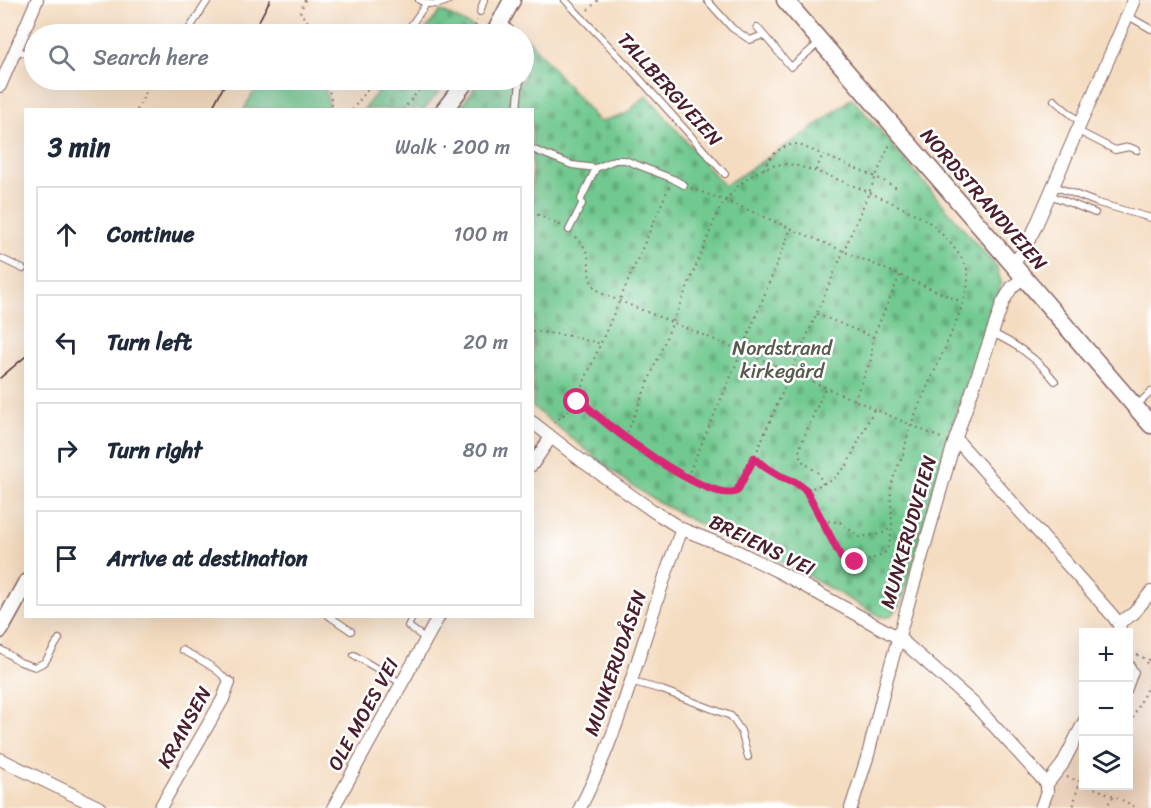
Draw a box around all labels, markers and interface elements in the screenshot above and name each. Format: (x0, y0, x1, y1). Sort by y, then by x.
search box (24, 24, 534, 90)
street label: TALLBERGVEIEN (608, 24, 731, 155)
text: Search here (93, 38, 209, 77)
icon: search (45, 41, 78, 74)
street label: NORDSTRANDVEIEN (911, 120, 1056, 279)
text: 3 min (48, 124, 110, 170)
text: Walk · 200 m (395, 130, 510, 165)
text: Continue (107, 215, 195, 254)
text: 100 m (454, 217, 508, 252)
icon: ahead (50, 218, 83, 251)
text: Turn left (107, 323, 192, 362)
text: 20 m (463, 325, 508, 360)
icon: left (50, 326, 83, 359)
park label: Nordstrand kirkegård (732, 331, 833, 389)
route start (563, 388, 589, 414)
text: Turn right (107, 431, 202, 470)
text: 80 m (463, 433, 508, 468)
icon: right (50, 434, 83, 467)
street label: MUNKERUDVEIEN (870, 451, 947, 613)
street label: BREIENS VEI (703, 505, 821, 586)
text: Arrive at destination (107, 539, 308, 578)
icon: arrive (50, 542, 83, 575)
route end (841, 548, 867, 574)
street label: MUNKERUDÅSEN (574, 585, 657, 741)
map controls (1079, 628, 1133, 790)
button: + (1079, 628, 1133, 682)
street label: OLE MOES VEI (318, 651, 409, 777)
street label: KRANSEN (148, 680, 221, 775)
button: − (1079, 682, 1133, 736)
button: layers (1079, 736, 1133, 790)

